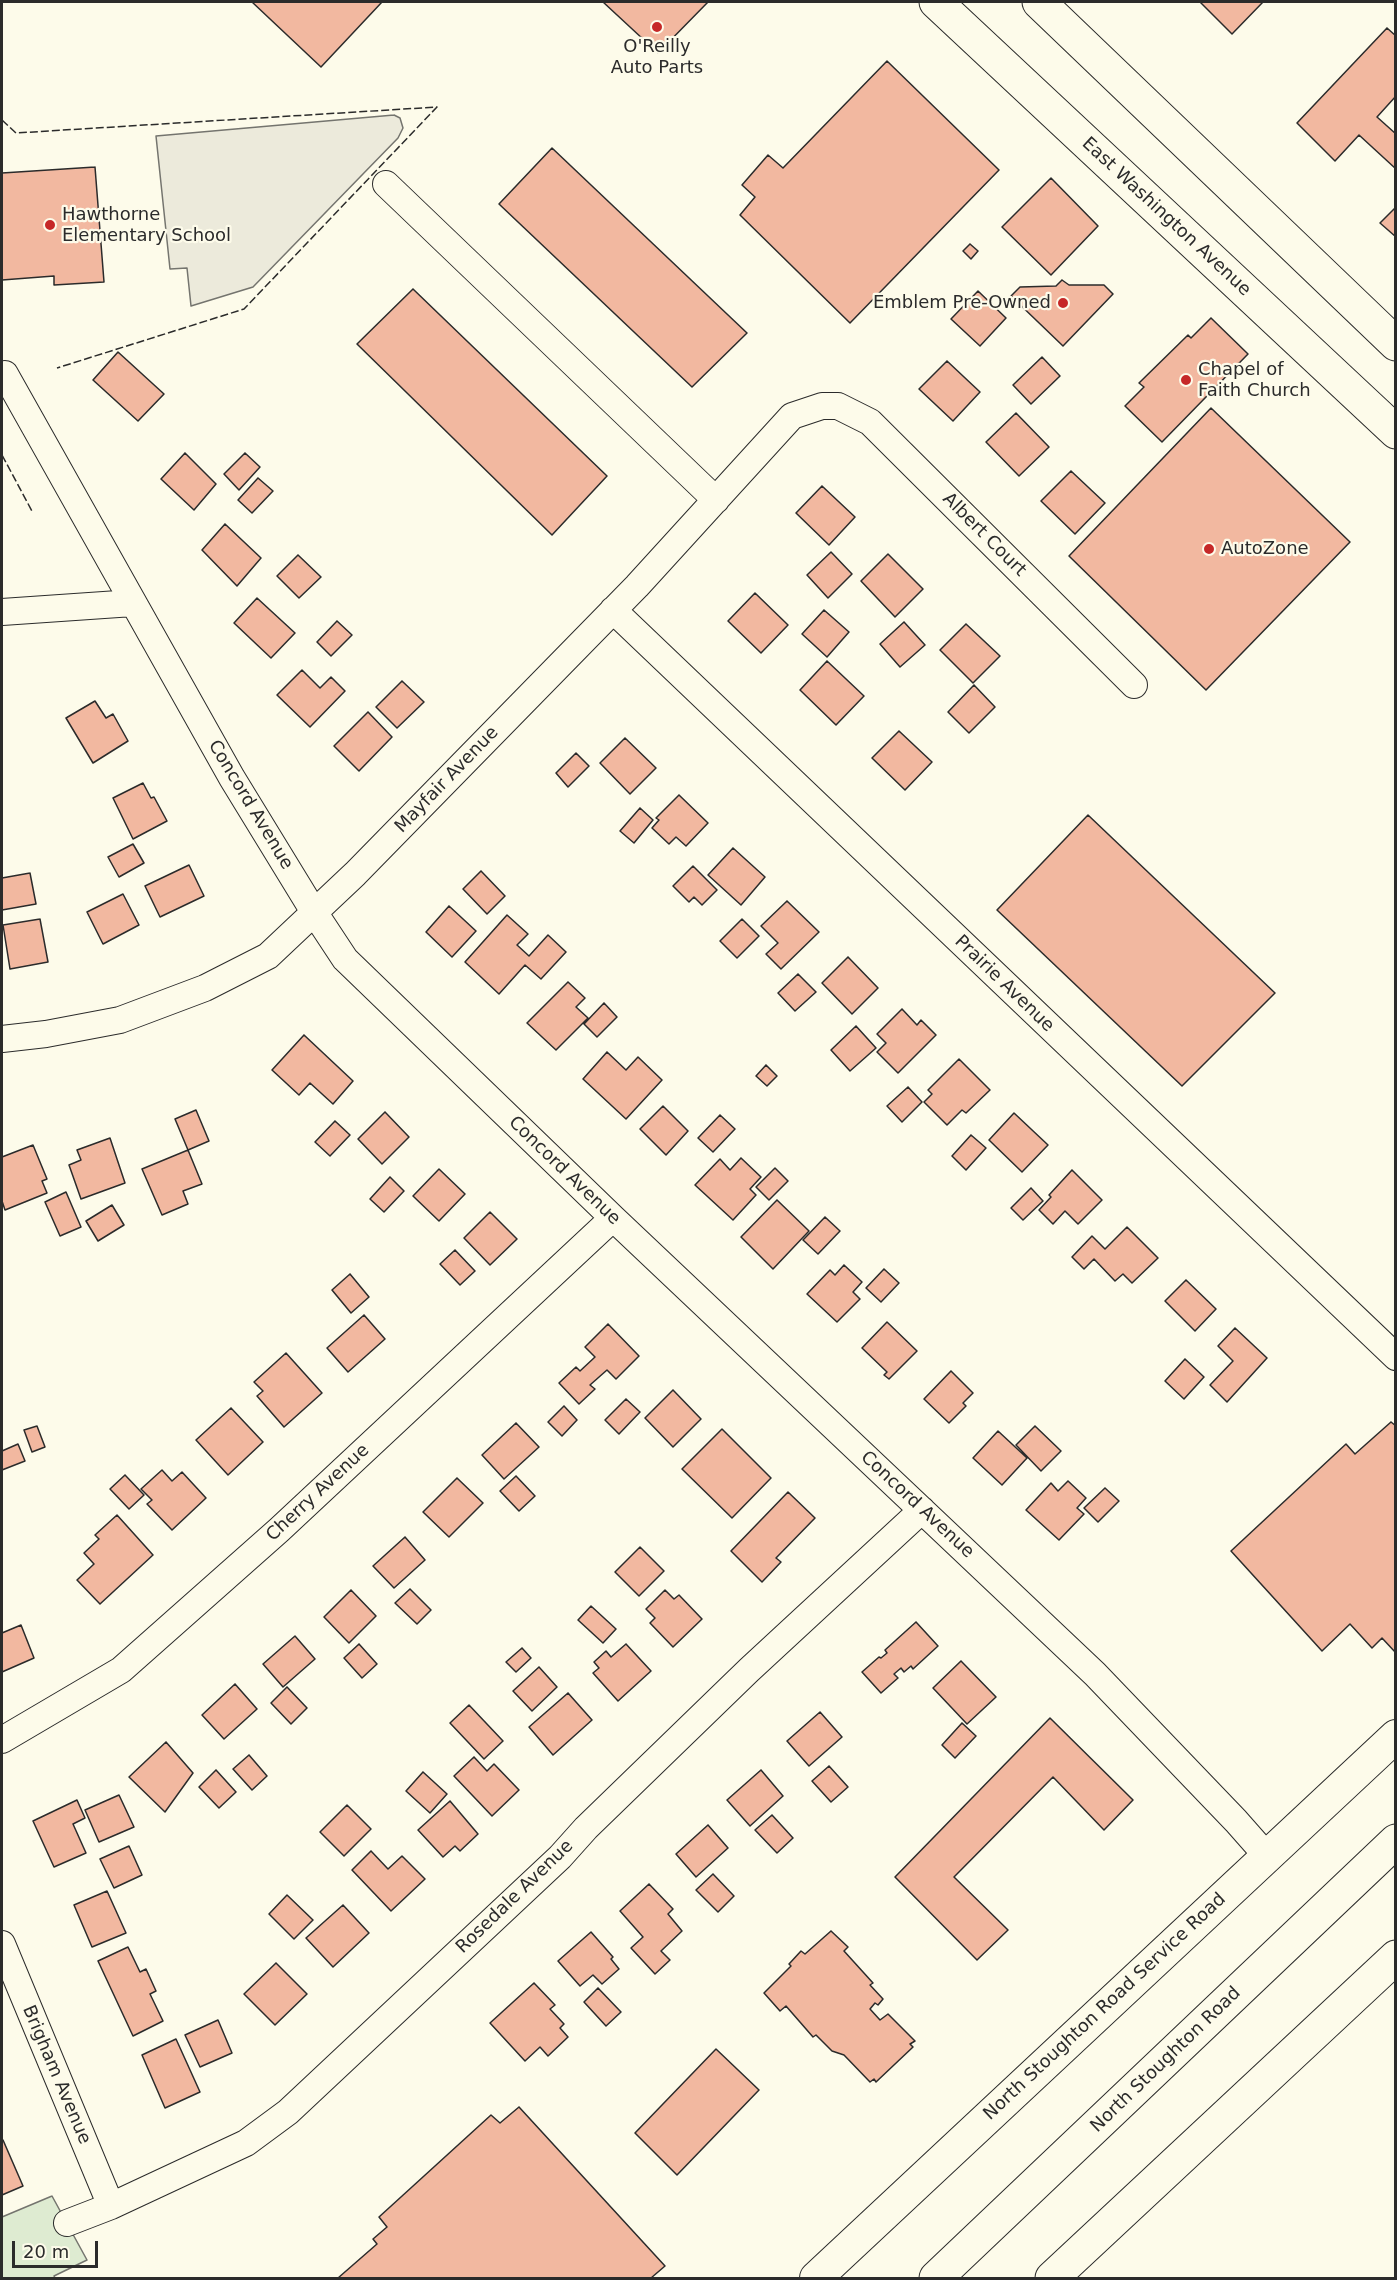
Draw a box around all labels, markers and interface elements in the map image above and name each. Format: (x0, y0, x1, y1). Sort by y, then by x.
marker: O'Reilly Auto Parts (650, 20, 664, 34)
place label: O'Reilly Auto Parts (611, 36, 703, 78)
street label: East Washington Avenue (1077, 133, 1255, 301)
place label: Hawthorne Elementary School (62, 204, 231, 246)
marker: Hawthorne Elementary School (43, 218, 57, 232)
place label: Emblem Pre-Owned (873, 292, 1051, 314)
marker: Emblem Pre-Owned (1056, 296, 1070, 310)
place label: Chapel of Faith Church (1198, 359, 1311, 401)
marker: Chapel of Faith Church (1179, 373, 1193, 387)
street label: Albert Court (938, 489, 1030, 581)
place label: AutoZone (1221, 538, 1309, 560)
marker: AutoZone (1202, 542, 1216, 556)
street label: Mayfair Avenue (391, 722, 503, 838)
street label: Concord Avenue (203, 736, 297, 874)
street label: Prairie Avenue (950, 931, 1058, 1037)
street label: Concord Avenue (504, 1112, 624, 1230)
street label: Cherry Avenue (262, 1440, 374, 1546)
street label: Concord Avenue (856, 1447, 978, 1563)
street label: Rosedale Avenue (452, 1836, 578, 1958)
street label: North Stoughton Road Service Road (979, 1889, 1231, 2125)
street label: North Stoughton Road (1087, 1983, 1245, 2137)
street label: Brigham Avenue (17, 2002, 95, 2148)
scale bar (15, 2229, 100, 2267)
text: 20 m (23, 2241, 69, 2262)

